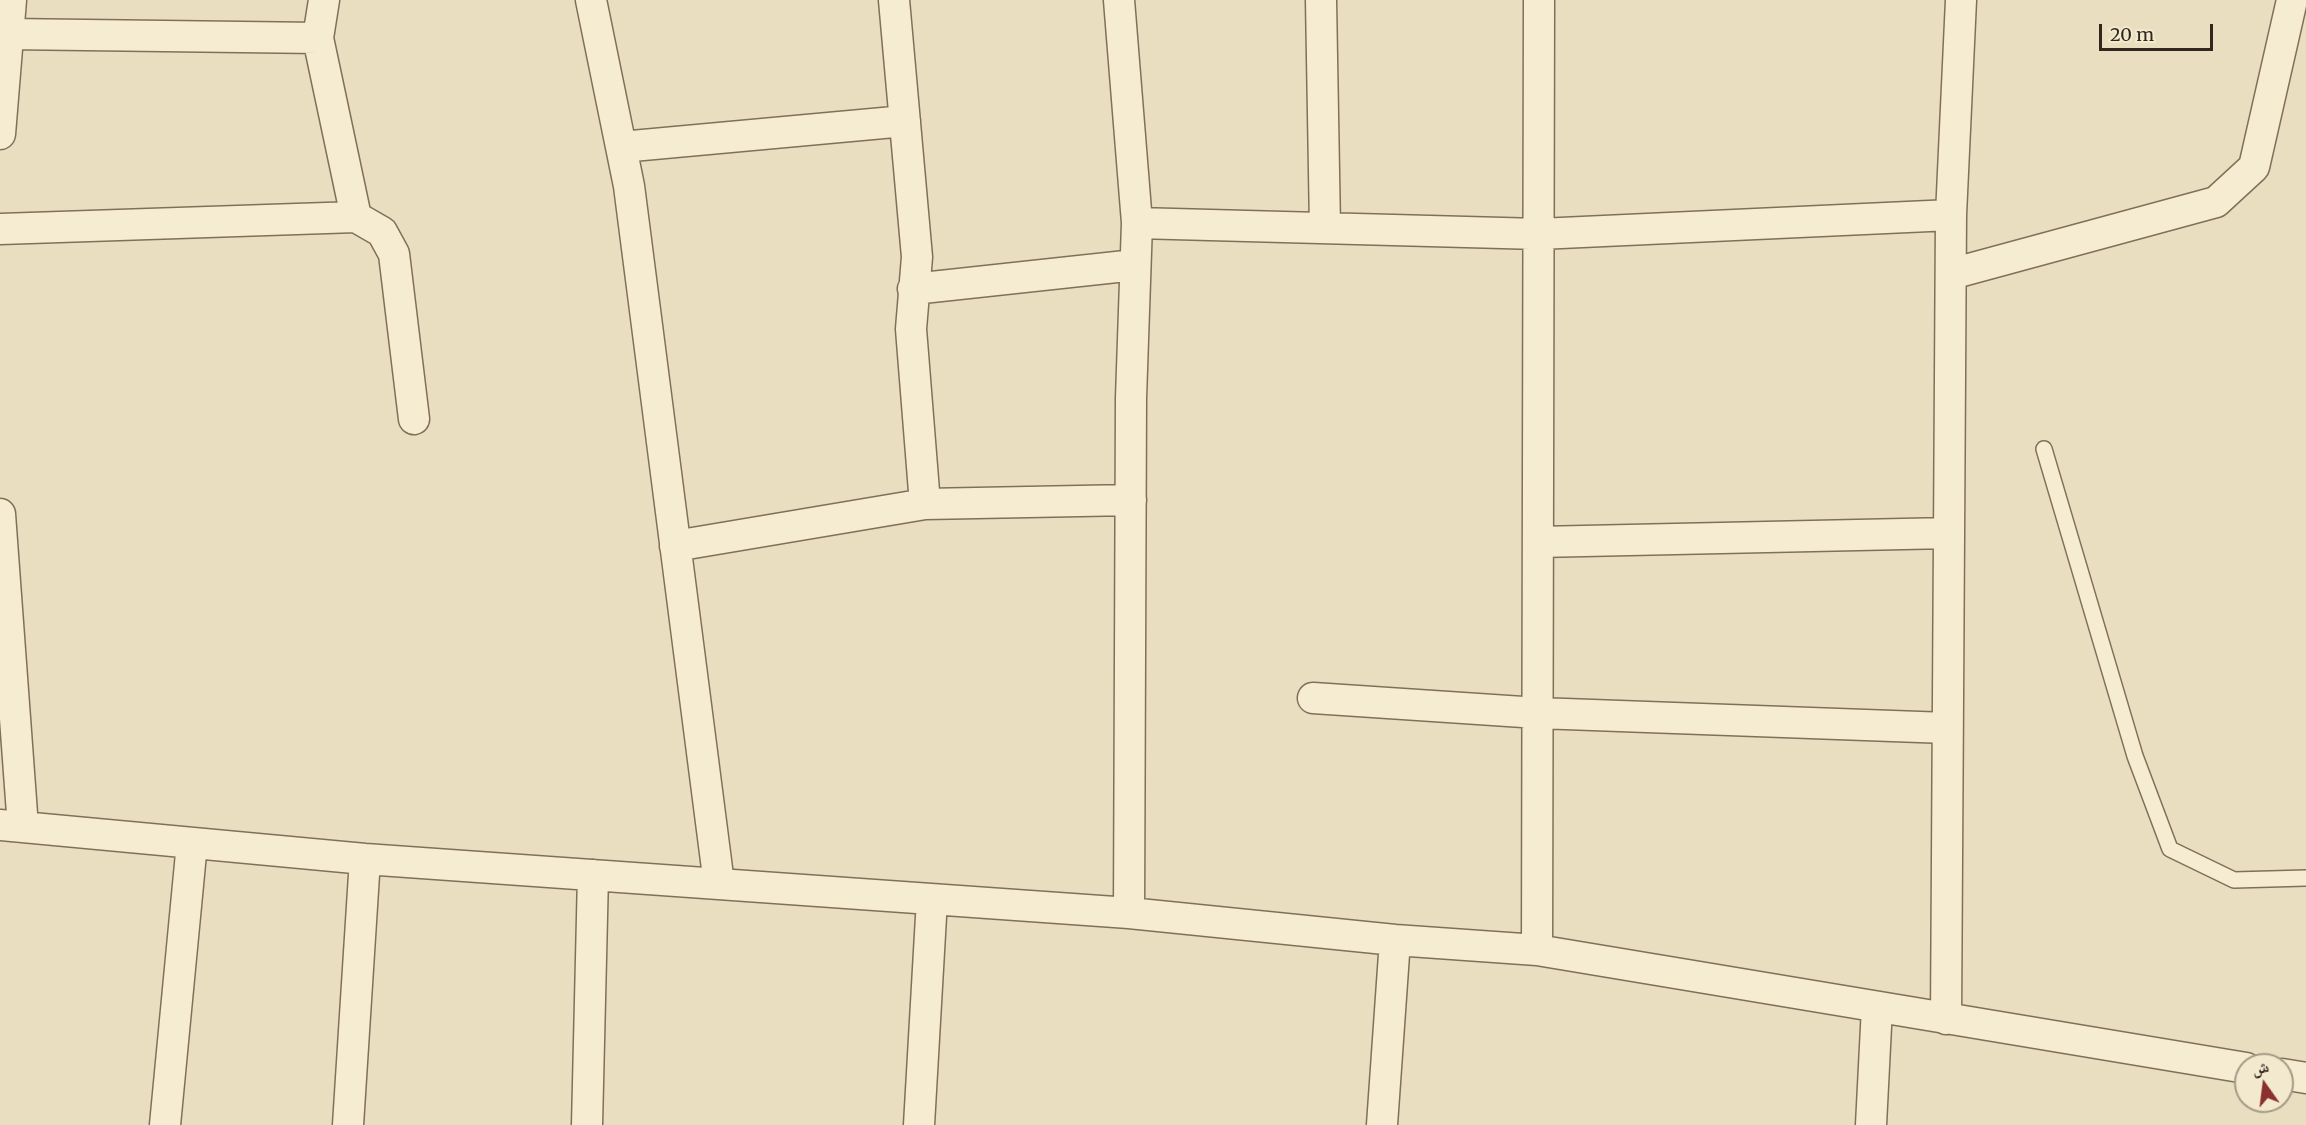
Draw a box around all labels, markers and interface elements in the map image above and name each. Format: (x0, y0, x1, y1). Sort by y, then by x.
scale bar (2102, 12, 2216, 50)
text: 20 m (2110, 23, 2154, 46)
north arrow (2234, 1053, 2294, 1113)
text: ش (2249, 1056, 2271, 1079)

